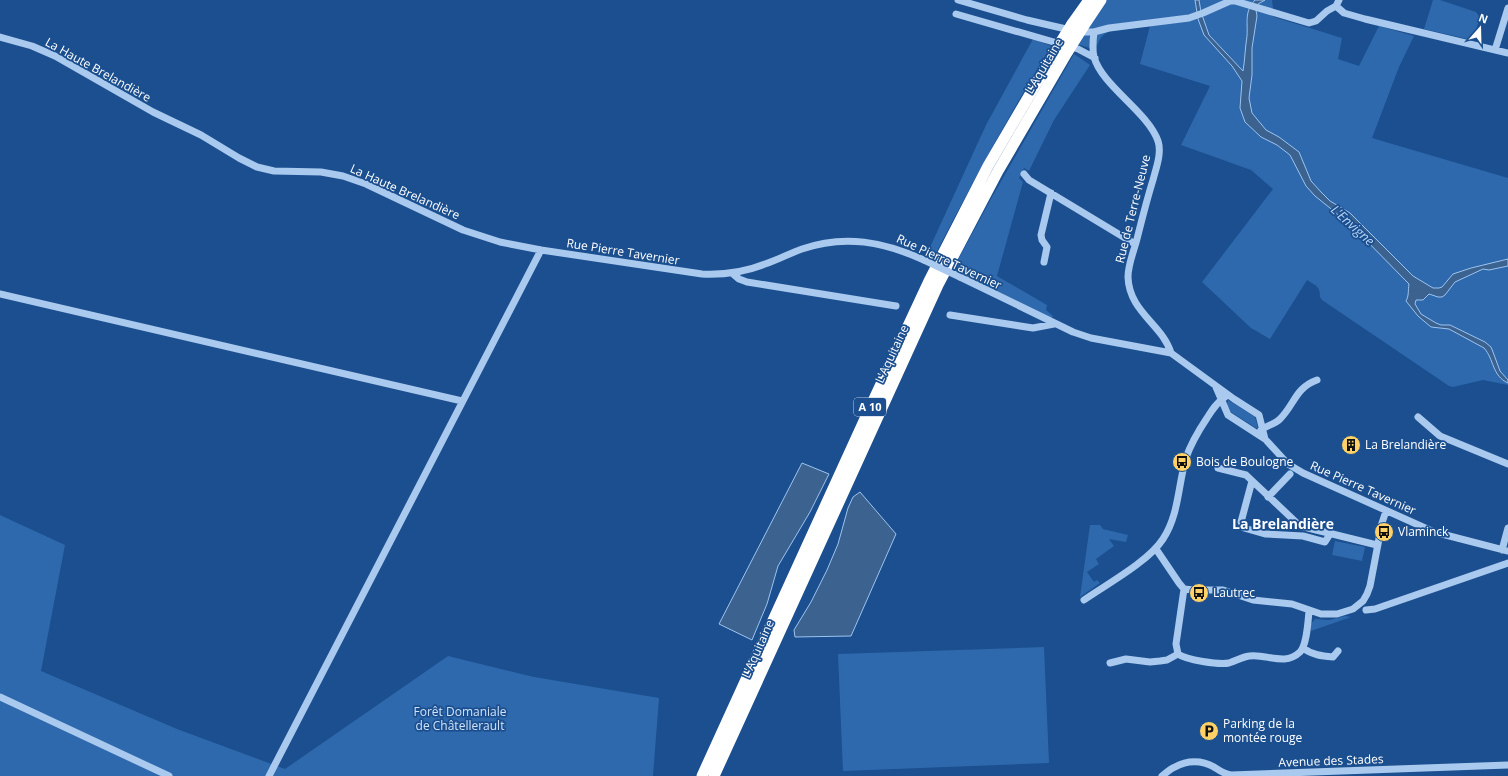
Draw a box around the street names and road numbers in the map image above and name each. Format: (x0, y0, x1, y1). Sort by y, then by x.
street label: La Haute Brelandière (42, 33, 154, 106)
street label: L'Aquitaine (1020, 34, 1067, 97)
street label: Rue de Terre-Neuve (1111, 153, 1154, 265)
street label: La Haute Brelandière (348, 160, 463, 223)
street label: Rue Pierre Tavernier (894, 230, 1005, 293)
street label: Rue Pierre Tavernier (565, 234, 681, 269)
street label: L'Aquitaine (871, 322, 913, 386)
road number: A 10 (854, 398, 886, 416)
street label: Rue Pierre Tavernier (1308, 457, 1419, 519)
street label: L'Aquitaine (737, 617, 778, 681)
street label: Avenue des Stades (1278, 750, 1384, 771)

